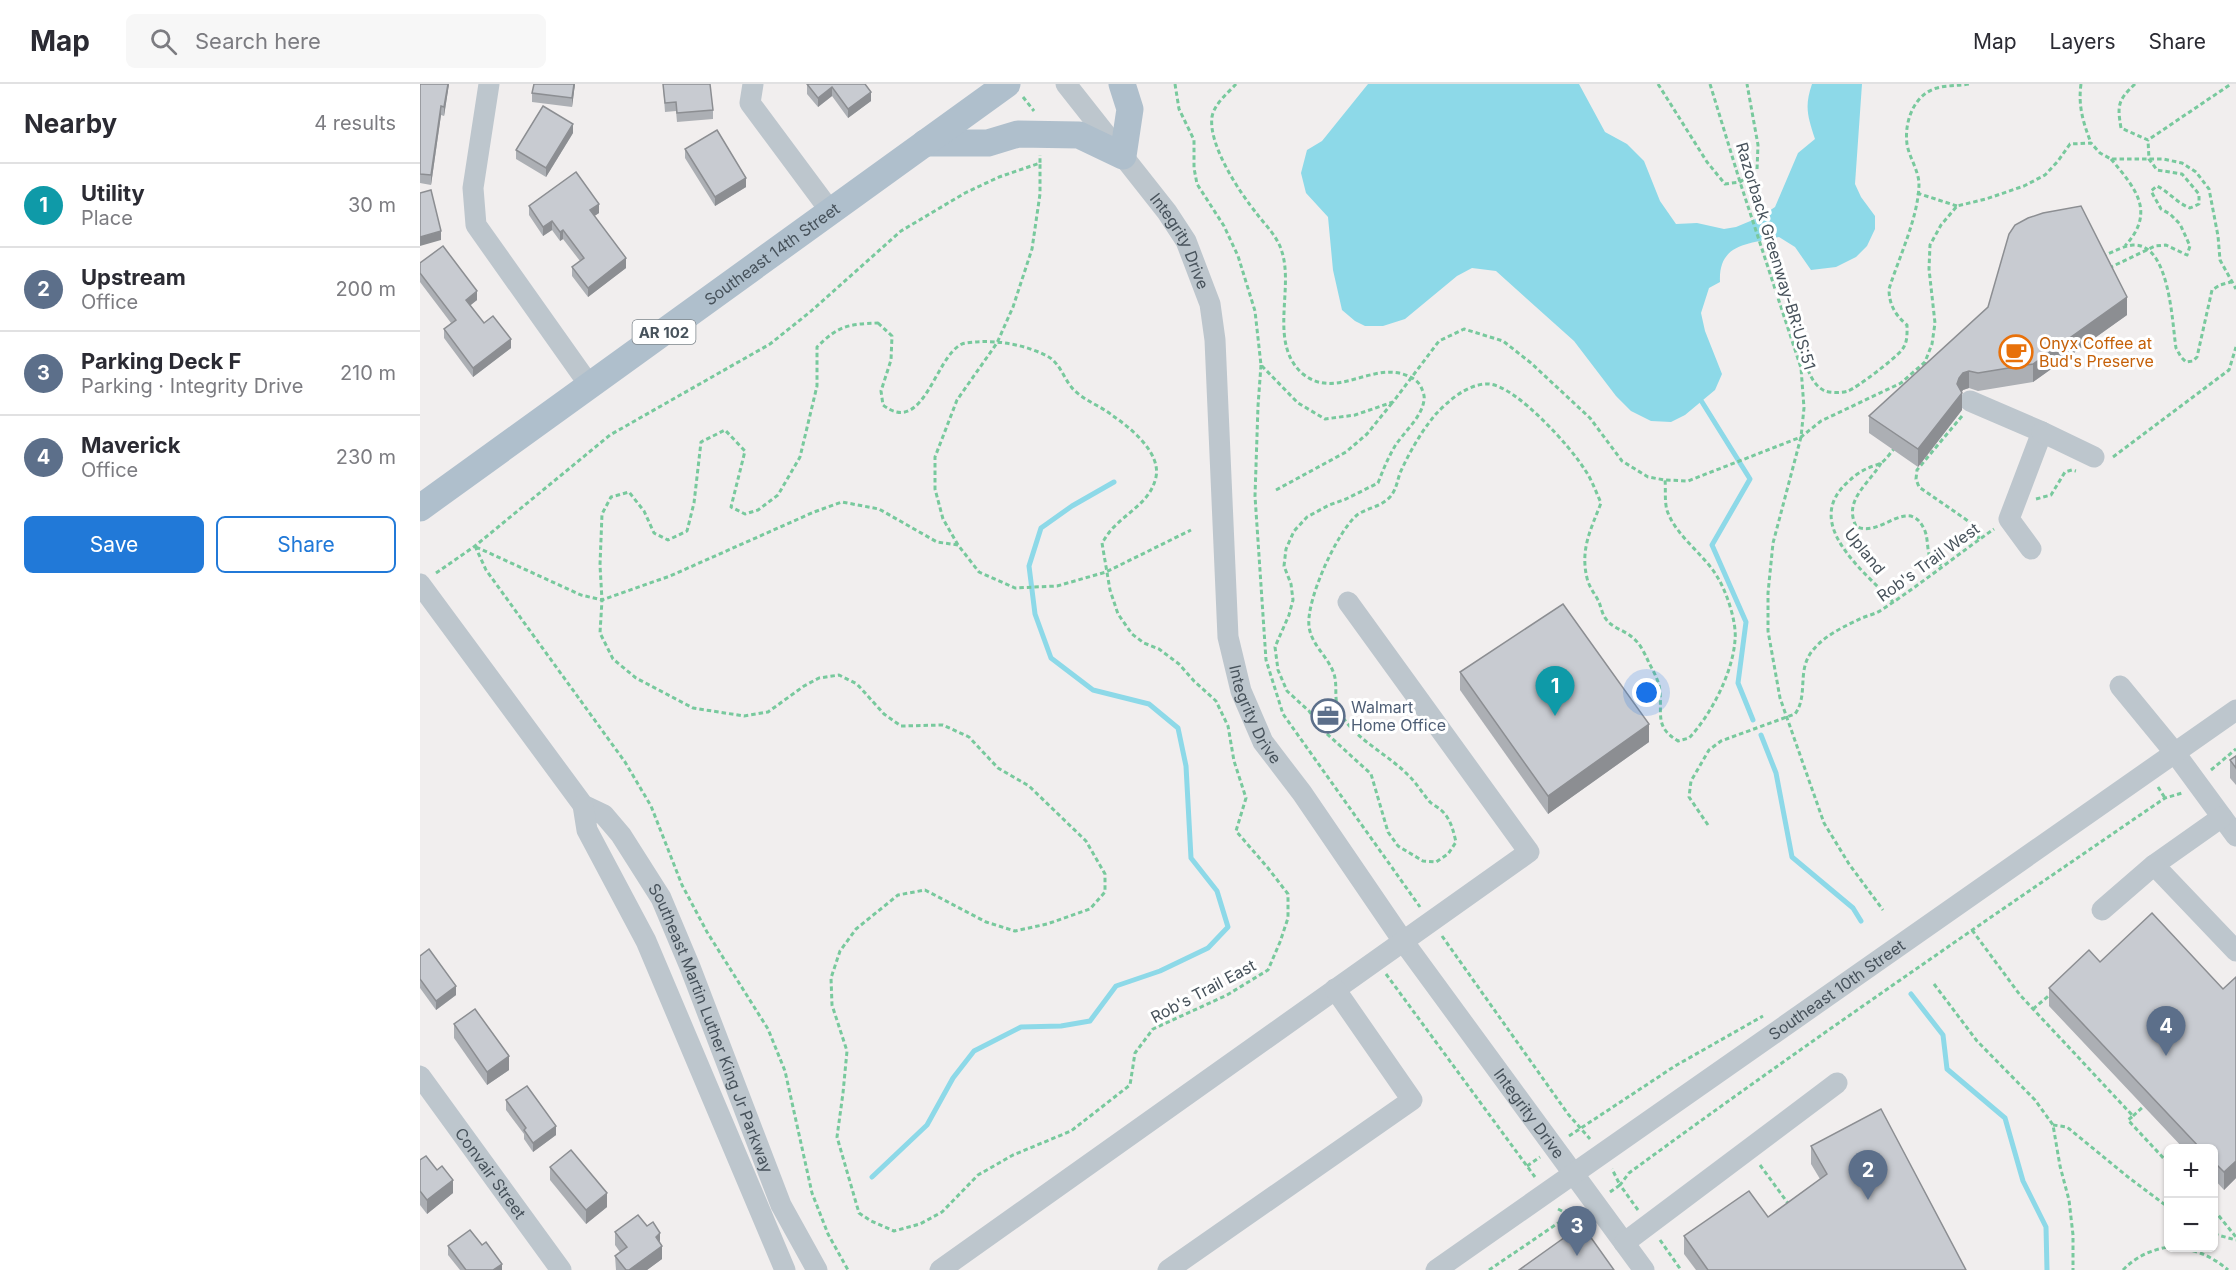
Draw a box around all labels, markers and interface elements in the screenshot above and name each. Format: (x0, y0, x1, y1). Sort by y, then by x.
search box (126, 14, 546, 68)
text: Map (30, 24, 90, 58)
icon: search (147, 25, 180, 58)
text: Search here (195, 28, 321, 54)
text: Map (1973, 29, 2017, 54)
text: Layers (2050, 29, 2116, 54)
text: Share (2149, 29, 2206, 54)
text: Nearby (24, 108, 117, 139)
text: 4 results (314, 111, 396, 135)
street label: Razorback Greenway-BR:US:51 (1732, 140, 1820, 372)
text: Utility (81, 180, 145, 206)
street label: Integrity Drive (1146, 189, 1213, 292)
text: 1 (39, 193, 48, 217)
text: 30 m (348, 193, 396, 217)
street label: Southeast 14th Street (700, 198, 843, 309)
text: Place (81, 206, 133, 230)
text: Upstream (81, 264, 186, 290)
text: 2 (37, 277, 50, 301)
text: 200 m (335, 277, 396, 301)
text: Office (81, 290, 138, 314)
road number: AR 102 (632, 320, 696, 344)
place label: Onyx Coffee at Bud's Preserve (2039, 333, 2154, 371)
cafe icon: Onyx Coffee at Bud's Preserve (1998, 334, 2034, 370)
text: Parking Deck F (81, 348, 241, 374)
text: 3 (37, 361, 50, 385)
text: 210 m (340, 361, 396, 385)
text: Parking · Integrity Drive (81, 374, 303, 398)
text: Maverick (81, 432, 181, 458)
text: 4 (37, 445, 50, 469)
text: 230 m (336, 445, 396, 469)
text: Office (81, 458, 138, 482)
button: Save (24, 516, 204, 573)
button: Share (216, 516, 396, 573)
street label: Rob's Trail West (1873, 518, 1983, 606)
street label: Upland (1840, 524, 1890, 578)
street label: Integrity Drive (1225, 663, 1286, 768)
pin: 1 (1536, 666, 1574, 716)
your location (1632, 678, 1661, 707)
place label: Walmart Home Office (1351, 697, 1446, 735)
office icon: Walmart Home Office (1310, 698, 1346, 734)
street label: Southeast Martin Luther King Jr Parkway (644, 879, 778, 1175)
street label: Southeast 10th Street (1765, 935, 1909, 1044)
street label: Rob's Trail East (1147, 955, 1259, 1027)
pin: 4 (2146, 1006, 2186, 1056)
street label: Integrity Drive (1490, 1064, 1569, 1162)
street label: Convair Street (451, 1124, 530, 1223)
map controls (2164, 1144, 2218, 1252)
button: + (2164, 1144, 2218, 1198)
pin: 2 (1848, 1150, 1888, 1200)
button: − (2164, 1198, 2218, 1252)
pin: 3 (1558, 1206, 1596, 1256)

